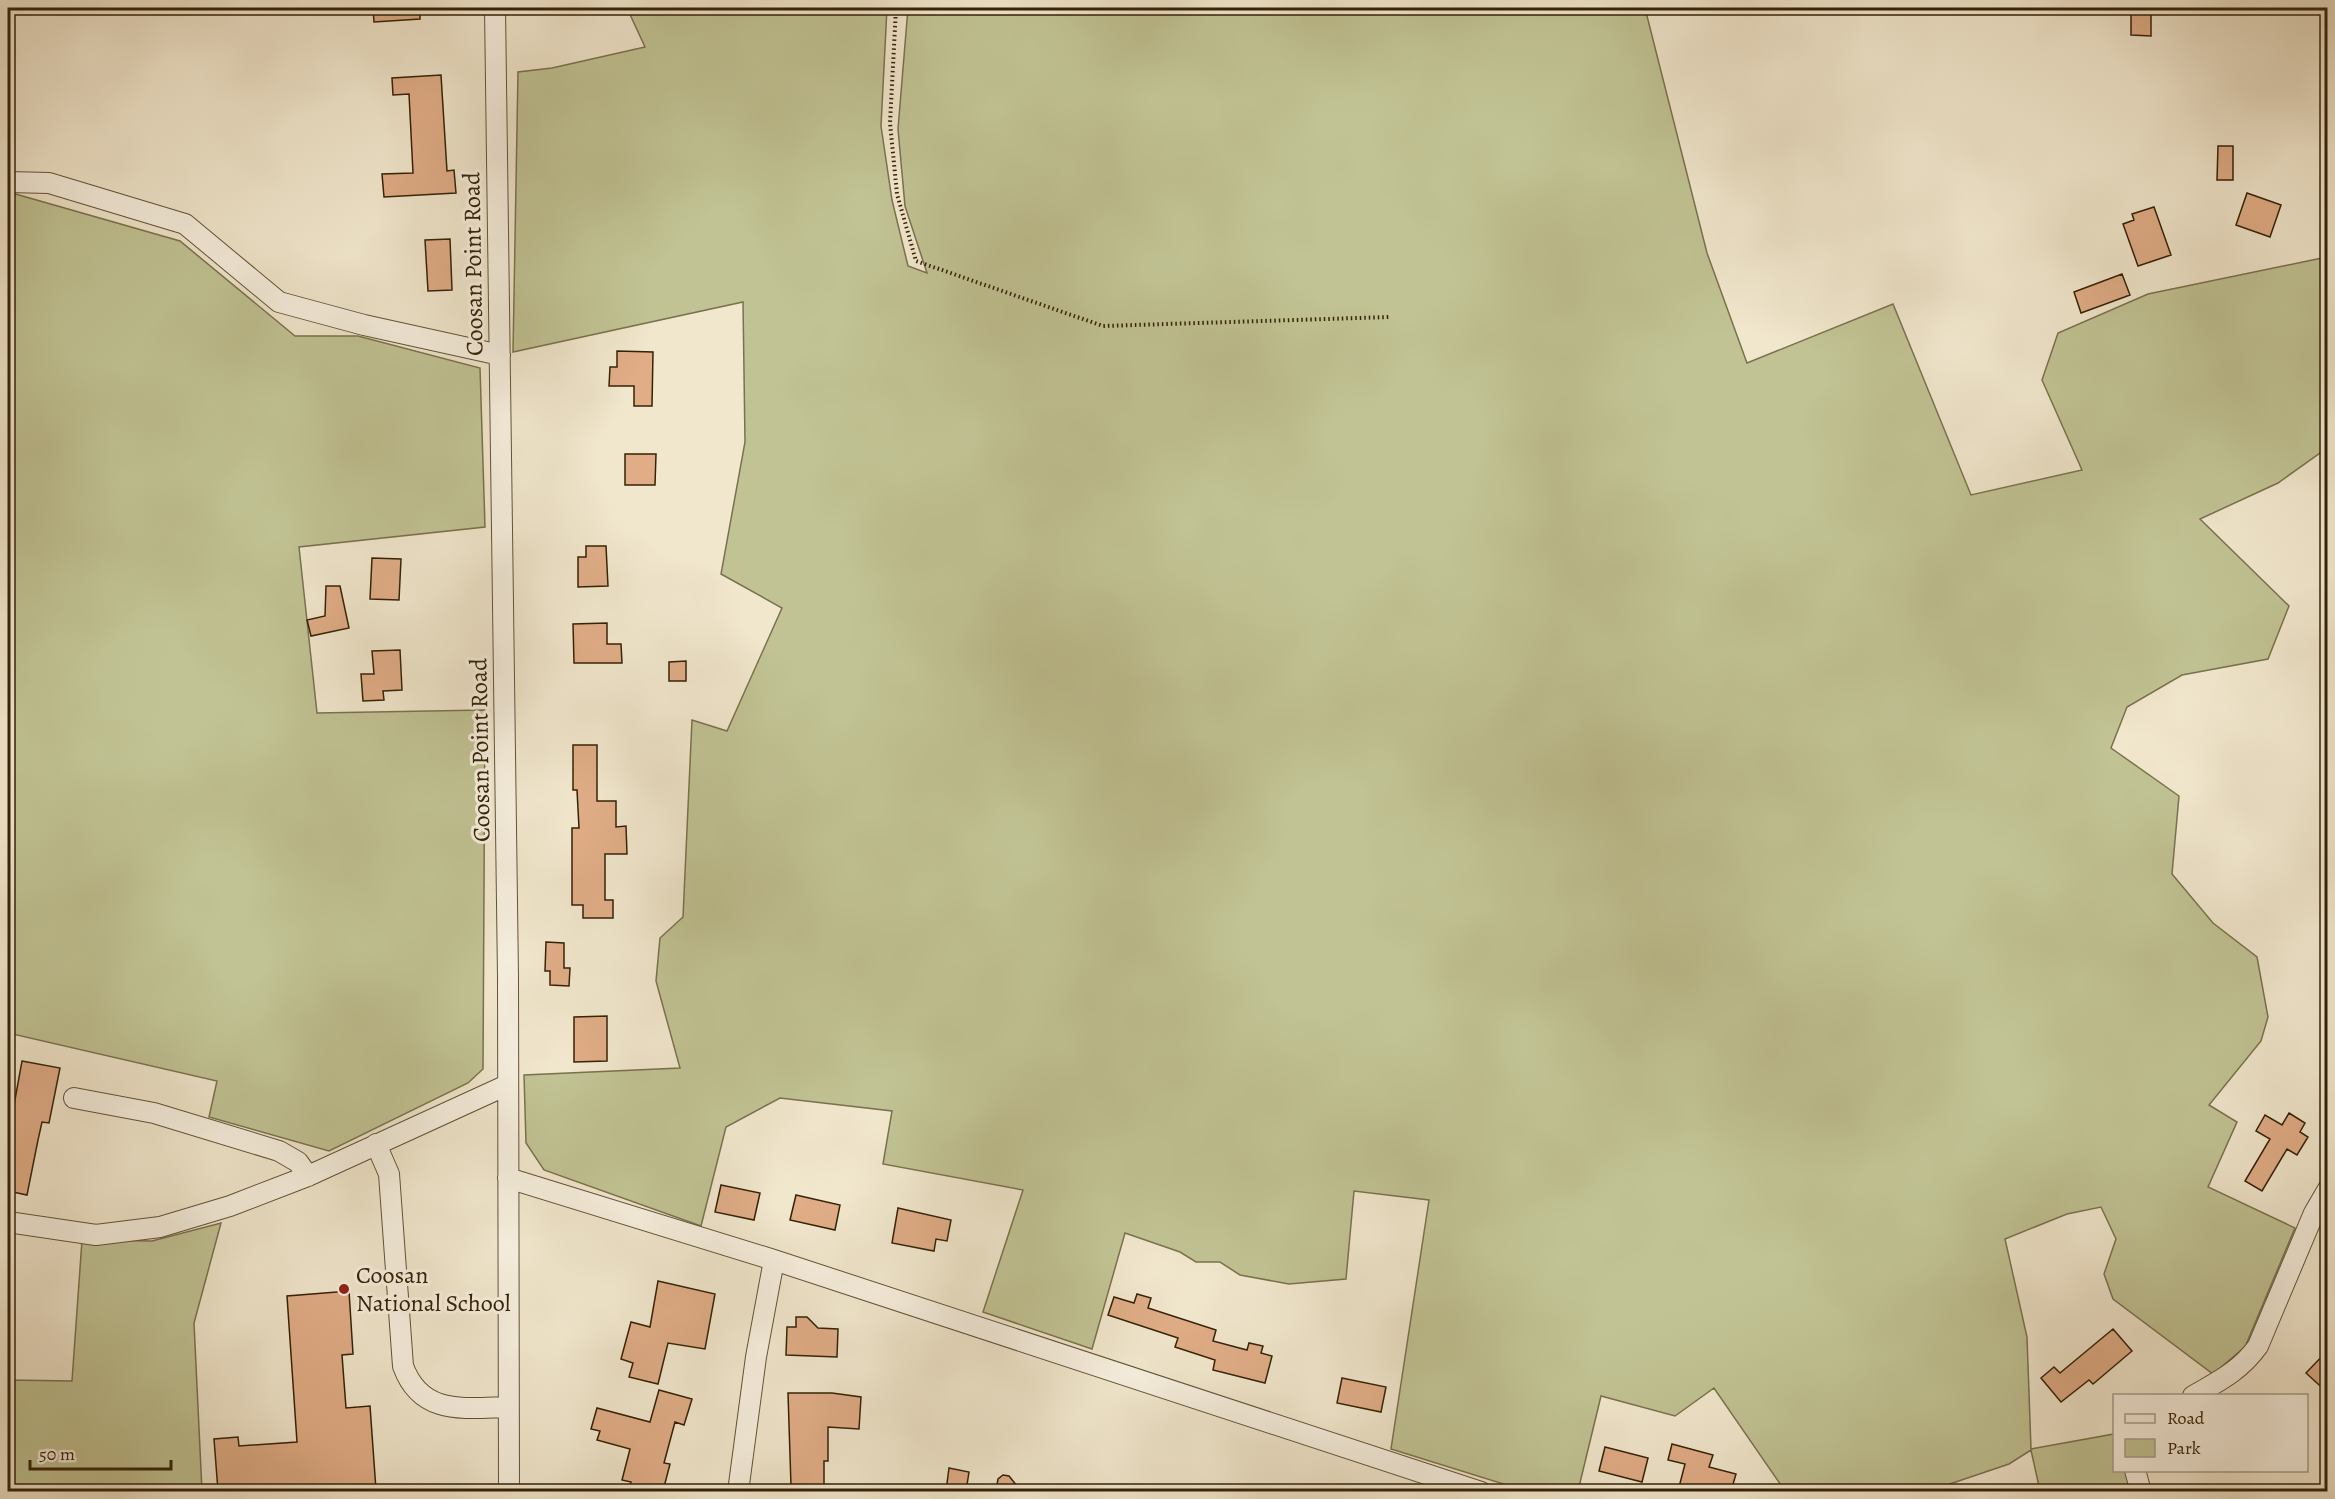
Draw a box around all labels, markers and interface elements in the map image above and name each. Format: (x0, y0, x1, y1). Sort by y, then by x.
street label: Coosan Point Road (455, 172, 491, 356)
street label: Coosan Point Road (462, 658, 498, 842)
place label: Coosan National School (356, 1259, 511, 1319)
marker: Coosan National School (337, 1282, 351, 1296)
legend (2113, 1394, 2308, 1472)
text: Road (2167, 1406, 2205, 1430)
scale bar (30, 1433, 171, 1471)
text: Park (2167, 1436, 2201, 1460)
text: 50 m (39, 1442, 75, 1466)

